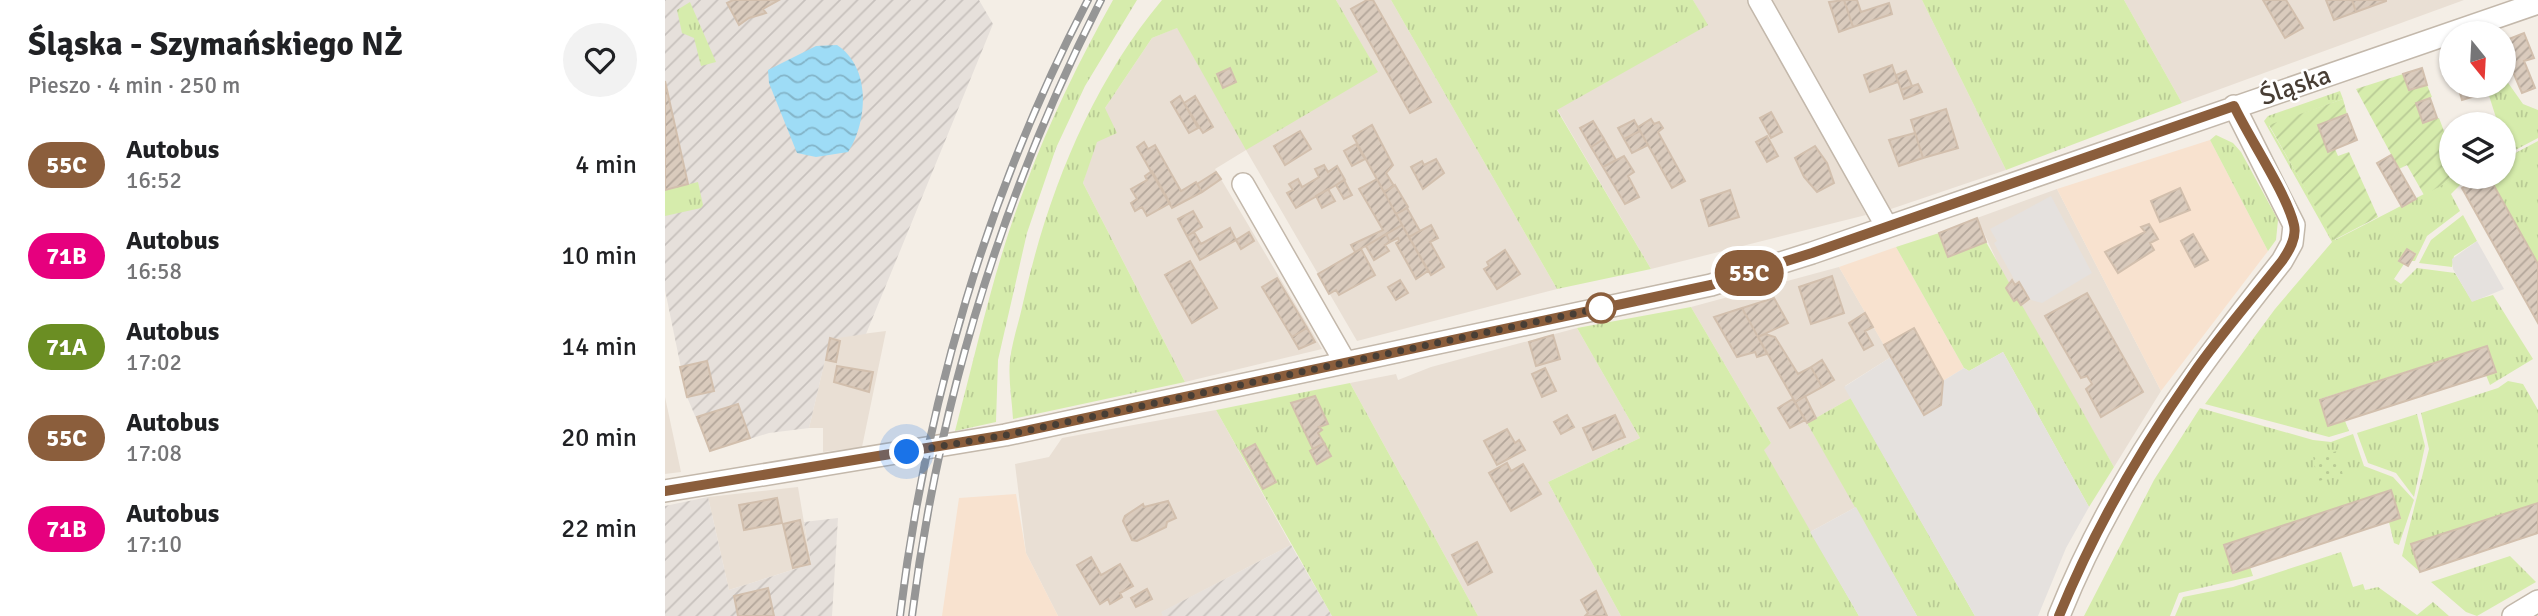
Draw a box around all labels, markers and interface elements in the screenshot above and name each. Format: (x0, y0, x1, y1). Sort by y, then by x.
north arrow (2439, 21, 2517, 98)
map controls (2439, 21, 2516, 189)
button: heart (563, 23, 637, 97)
text: Śląska - Szymańskiego NŻ (28, 24, 403, 65)
street label: Śląska (2256, 59, 2335, 113)
text: Pieszo · 4 min · 250 m (28, 71, 240, 100)
button: layers (2439, 112, 2516, 189)
text: Autobus (126, 134, 219, 166)
text: 4 min (575, 149, 637, 181)
text: 55C (46, 150, 87, 180)
text: 16:52 (126, 166, 182, 195)
text: Autobus (126, 225, 219, 257)
text: 10 min (561, 240, 637, 272)
text: 71B (46, 241, 87, 271)
line badge: 55C (1709, 250, 1789, 296)
text: 16:58 (126, 257, 182, 286)
text: 55C (1729, 258, 1769, 288)
unlabelled marker (1586, 293, 1616, 323)
text: Autobus (126, 316, 219, 348)
text: 14 min (561, 331, 637, 363)
text: 71A (46, 332, 87, 362)
text: 17:02 (126, 348, 182, 377)
text: Autobus (126, 407, 219, 439)
text: 20 min (561, 422, 637, 454)
text: 55C (46, 423, 87, 453)
your location (889, 434, 924, 469)
text: 17:08 (126, 439, 182, 468)
text: Autobus (126, 498, 219, 530)
text: 22 min (561, 513, 637, 545)
text: 71B (46, 514, 87, 544)
text: 17:10 (126, 530, 182, 559)

